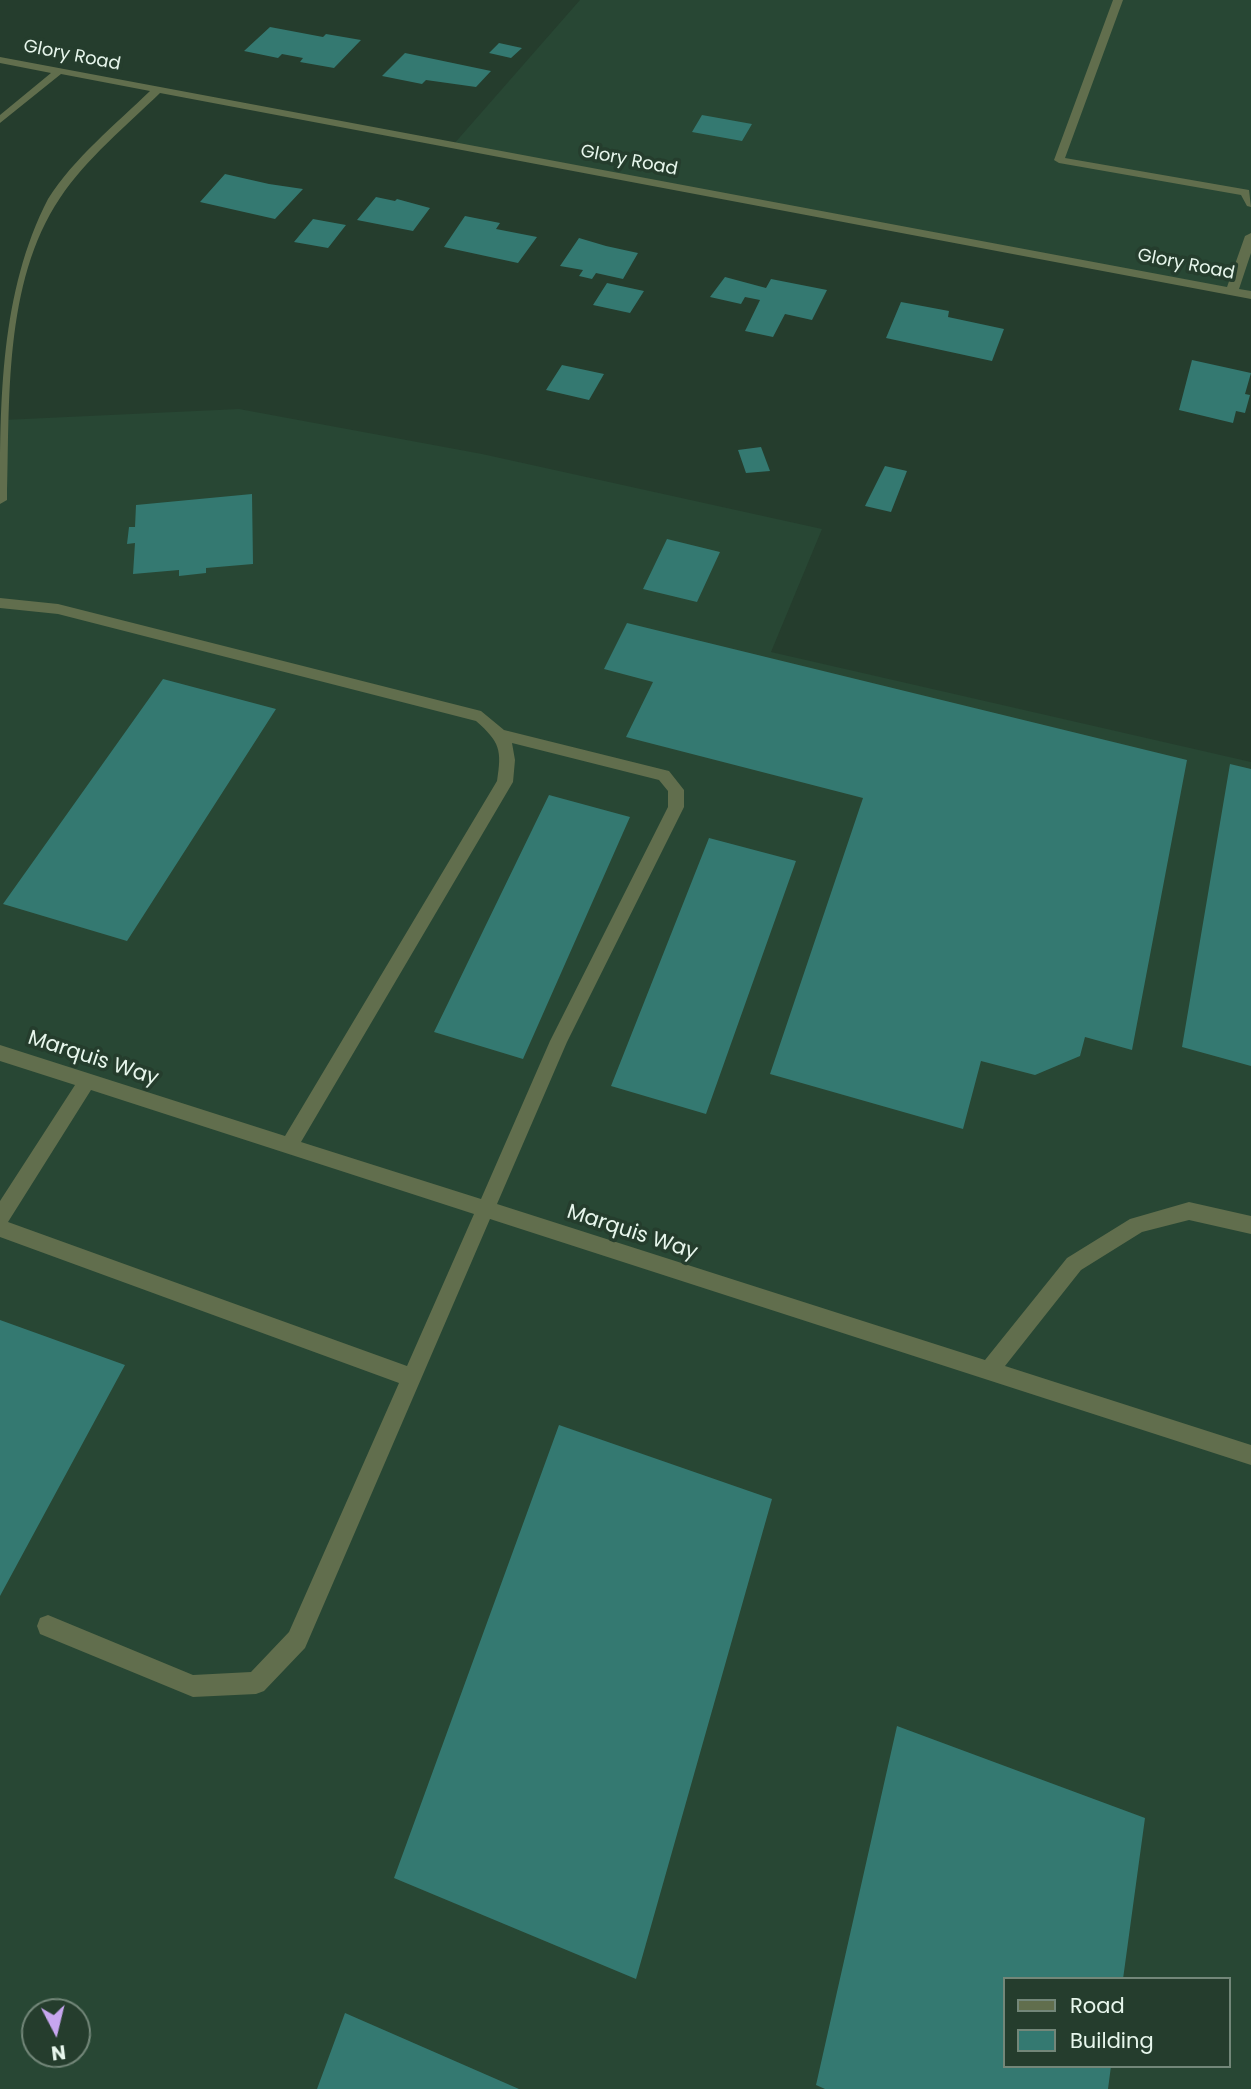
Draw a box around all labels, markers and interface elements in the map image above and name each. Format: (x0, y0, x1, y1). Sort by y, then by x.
street label: Glory Road (22, 36, 122, 76)
street label: Glory Road (579, 141, 679, 181)
street label: Glory Road (1136, 245, 1236, 285)
street label: Marquis Way (24, 1026, 162, 1092)
street label: Marquis Way (563, 1200, 701, 1266)
legend (1002, 1977, 1230, 2068)
text: Road (1070, 1991, 1125, 2020)
north arrow (21, 1998, 91, 2068)
text: Building (1070, 2026, 1154, 2055)
text: N (50, 2038, 67, 2067)

